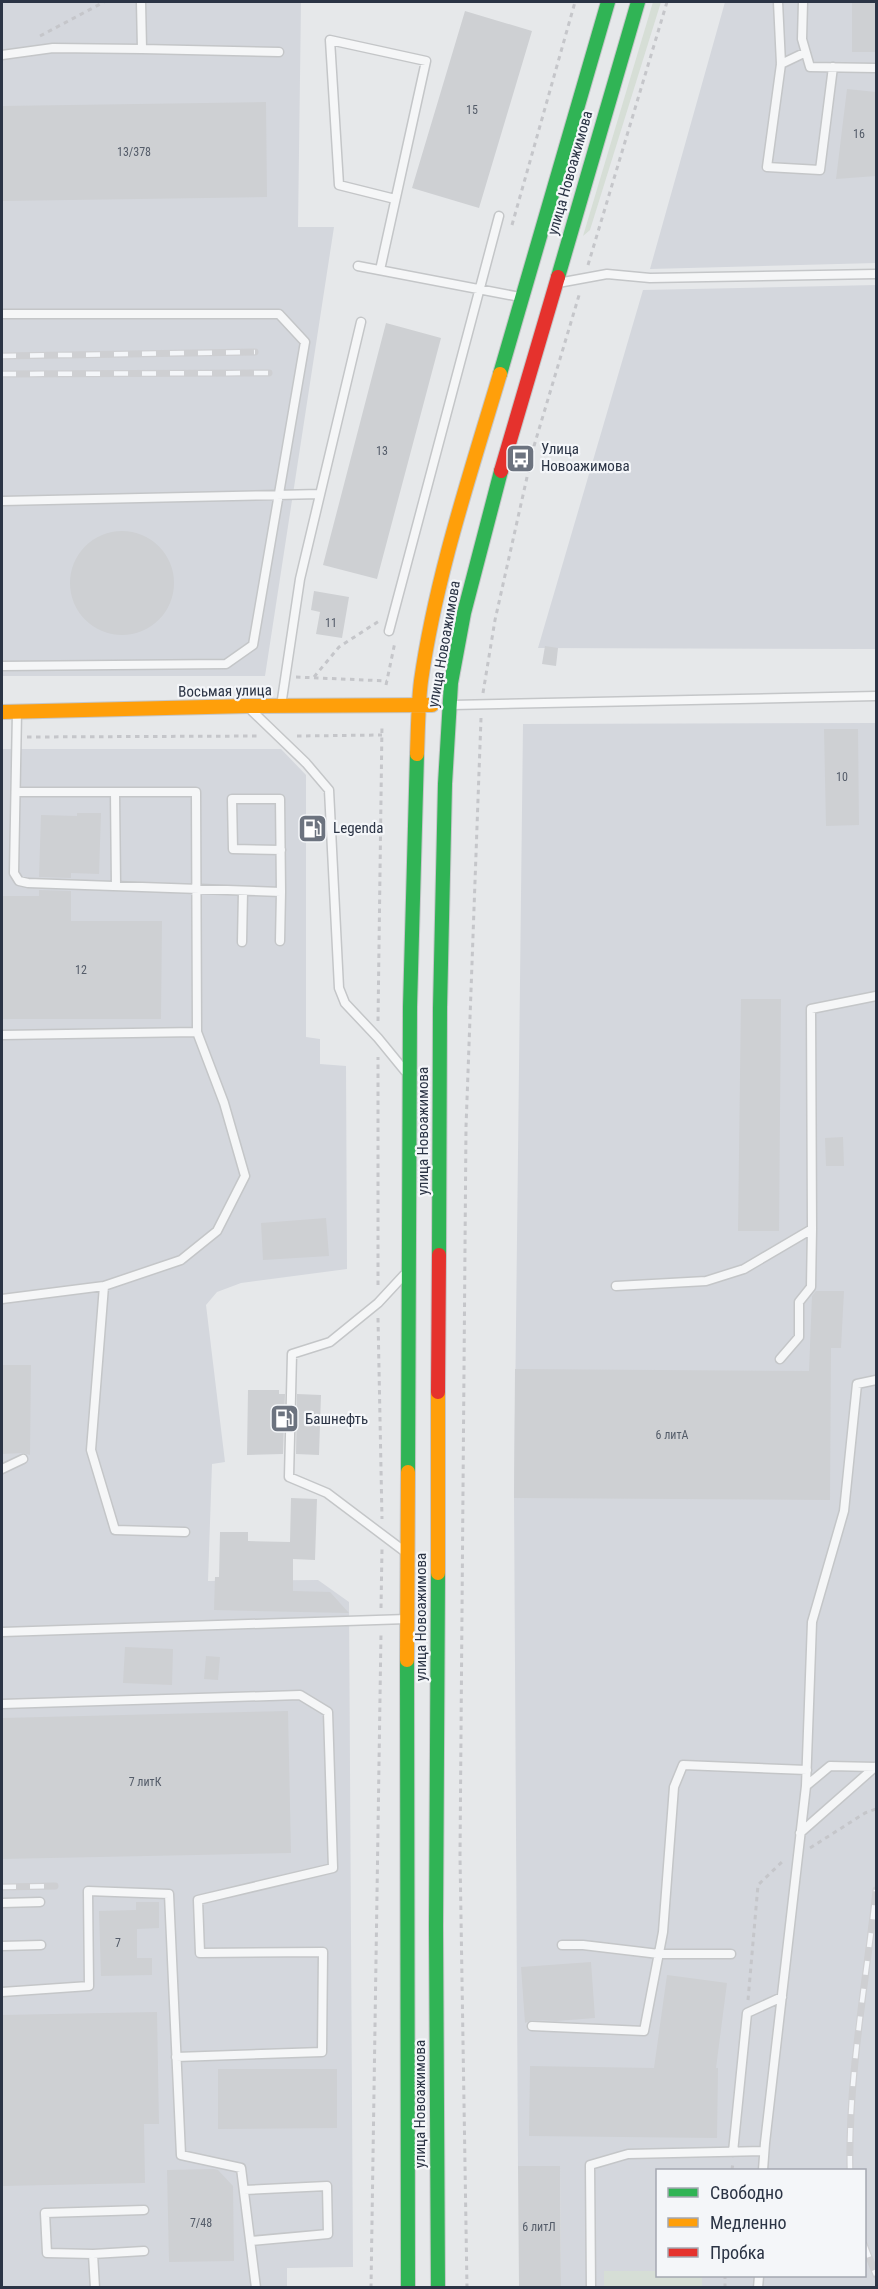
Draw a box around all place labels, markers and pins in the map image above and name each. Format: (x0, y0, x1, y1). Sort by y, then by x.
place label: Улица Новоажимова (541, 440, 630, 475)
bus stop icon: Улица Новоажимова (504, 442, 536, 474)
fuel station icon: Legenda (296, 812, 328, 844)
place label: Legenda (333, 819, 384, 837)
fuel station icon: Башнефть (268, 1403, 300, 1435)
place label: Башнефть (305, 1410, 368, 1428)

